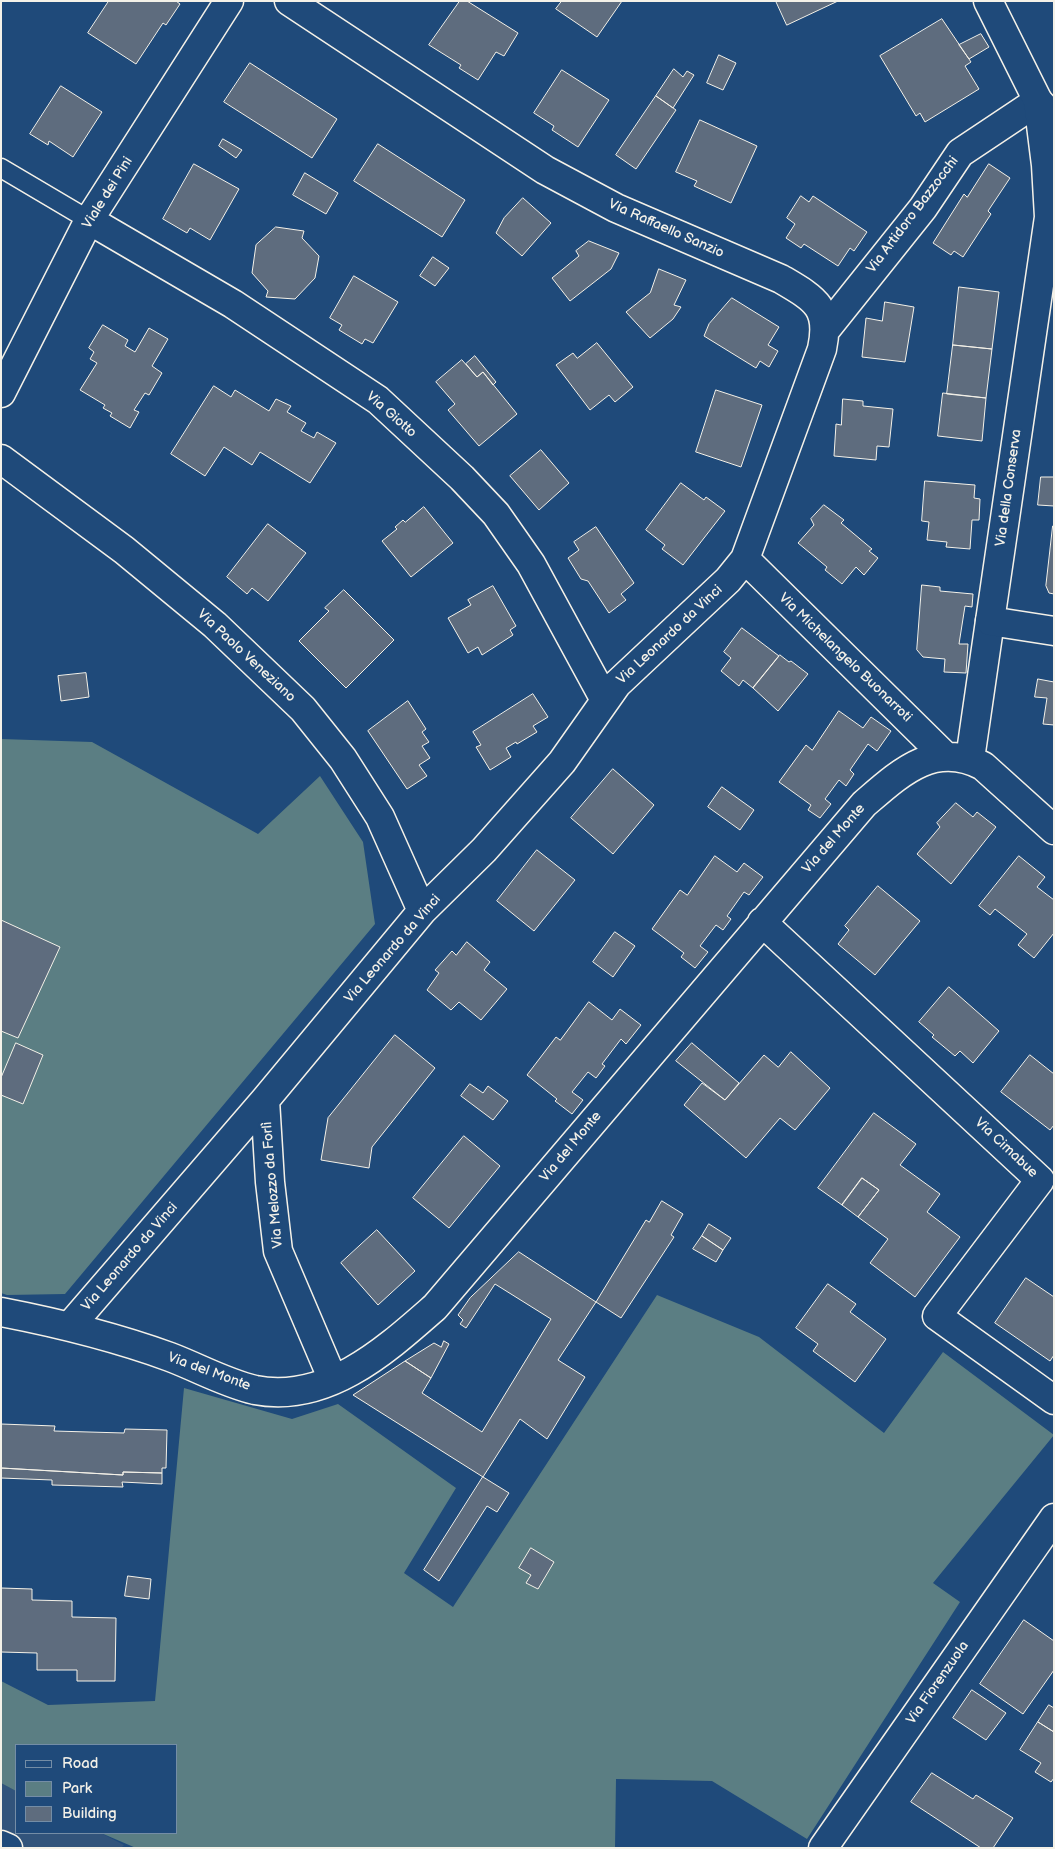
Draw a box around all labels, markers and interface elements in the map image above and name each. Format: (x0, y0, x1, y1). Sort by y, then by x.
street label: Via Artidoro Bazzocchi (864, 153, 962, 277)
street label: Viale dei Pini (79, 154, 137, 232)
street label: Via Raffaello Sanzio (606, 196, 726, 262)
street label: Via Giotto (362, 389, 420, 441)
street label: Via della Conserva (992, 428, 1026, 548)
street label: Via Leonardo da Vinci (614, 582, 726, 688)
street label: Via Michelangelo Buonarroti (775, 590, 915, 726)
street label: Via Paolo Veneziano (193, 606, 299, 706)
street label: Via del Monte (799, 801, 869, 877)
street label: Via Leonardo da Vinci (341, 891, 445, 1007)
street label: Via del Monte (537, 1108, 605, 1186)
street label: Via Cimabue (971, 1115, 1041, 1181)
street label: Via Melozzo da Forlì (259, 1121, 287, 1249)
street label: Via Leonardo da Vinci (78, 1199, 182, 1315)
street label: Via del Monte (165, 1349, 253, 1395)
street label: Via Fiorenzuola (903, 1638, 973, 1728)
legend (15, 1744, 178, 1834)
text: Road (62, 1754, 98, 1773)
text: Park (62, 1779, 92, 1798)
text: Building (62, 1804, 117, 1823)

